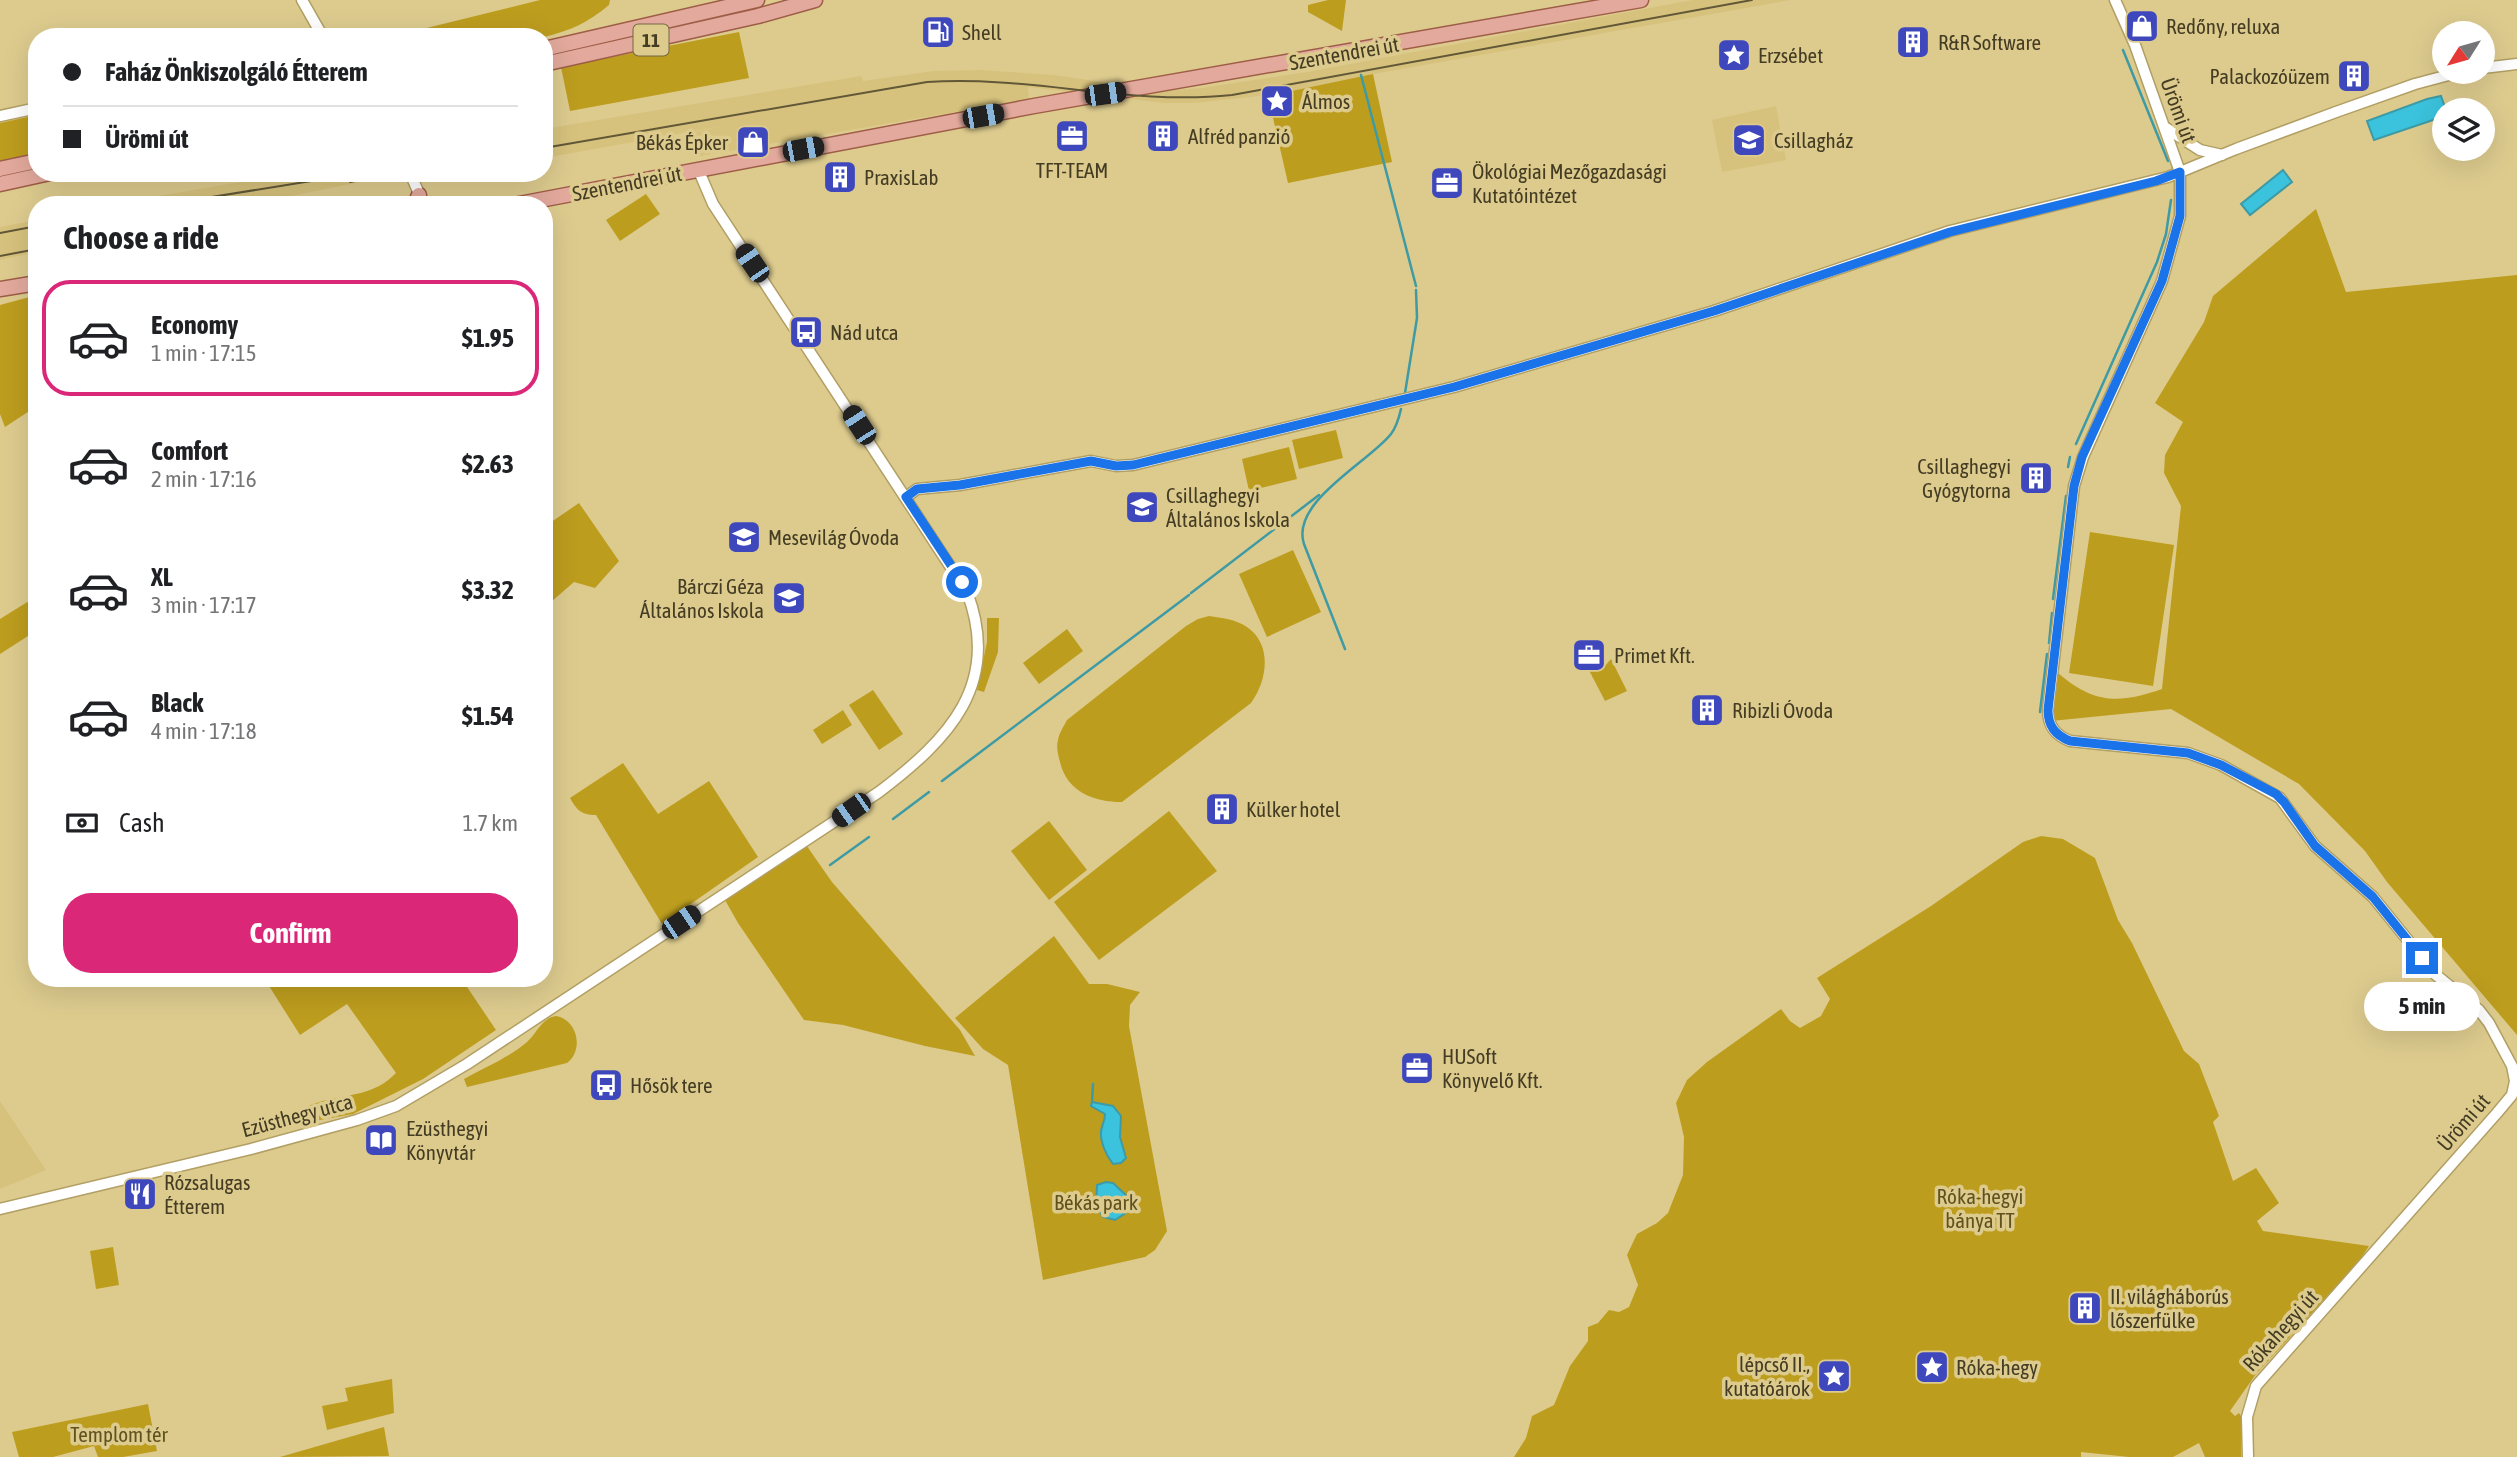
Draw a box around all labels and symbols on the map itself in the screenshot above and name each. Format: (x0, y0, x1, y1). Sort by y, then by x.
shop icon: Redőny, reluxa (2123, 7, 2161, 45)
fuel station icon: Shell (919, 13, 957, 51)
place label: Redőny, reluxa (2166, 14, 2280, 38)
place label: Shell (962, 20, 1002, 44)
north arrow (2432, 21, 2496, 84)
building icon: R&R Software (1894, 23, 1932, 61)
road number: 11 (634, 24, 668, 56)
place label: R&R Software (1938, 30, 2041, 54)
street label: Szentendrei út (1287, 32, 1401, 74)
place icon: Erzsébet (1715, 36, 1753, 74)
place label: Erzsébet (1758, 43, 1823, 67)
building icon: Palackozóüzem (2335, 57, 2373, 95)
place label: Palackozóüzem (2209, 64, 2330, 88)
street label: Ürömi út (2156, 74, 2202, 146)
car (1083, 81, 1128, 107)
place icon: Álmos (1258, 82, 1296, 120)
place label: Álmos (1302, 89, 1350, 113)
car (961, 102, 1006, 130)
office icon: TFT-TEAM (1053, 117, 1091, 155)
building icon: Alfréd panzió (1144, 117, 1182, 155)
school or university icon: Csillagház (1730, 121, 1768, 159)
shop icon: Békás Épker (734, 123, 772, 161)
place label: Alfréd panzió (1188, 124, 1290, 148)
place label: Csillagház (1774, 128, 1854, 152)
place label: Békás Épker (636, 130, 729, 154)
car (781, 135, 826, 163)
building icon: PraxisLab (821, 158, 859, 196)
place label: TFT-TEAM (1036, 158, 1108, 182)
place label: Ökológiai Mezőgazdasági Kutatóintézet (1472, 159, 1667, 207)
street label: Szentendrei út (570, 161, 684, 205)
office icon: Ökológiai Mezőgazdasági Kutatóintézet (1428, 164, 1466, 202)
place label: PraxisLab (864, 165, 938, 189)
car (732, 240, 773, 286)
bus stop icon: Nád utca (787, 313, 825, 351)
place label: Nád utca (830, 320, 899, 344)
car (839, 402, 880, 448)
place label: Csillaghegyi Gyógytorna (1917, 454, 2011, 502)
building icon: Csillaghegyi Gyógytorna (2017, 459, 2055, 497)
place label: Csillaghegyi Általános Iskola (1166, 483, 1290, 531)
school or university icon: Csillaghegyi Általános Iskola (1123, 488, 1161, 526)
school or university icon: Mesevilág Óvoda (725, 518, 763, 556)
place label: Mesevilág Óvoda (768, 525, 899, 549)
route start (946, 566, 978, 598)
place label: Bárczi Géza Általános Iskola (640, 574, 764, 622)
school or university icon: Bárczi Géza Általános Iskola (770, 579, 808, 617)
office icon: Primet Kft. (1570, 636, 1608, 674)
place label: Primet Kft. (1614, 643, 1695, 667)
building icon: Ribizli Óvoda (1688, 691, 1726, 729)
place label: Ribizli Óvoda (1732, 698, 1833, 722)
car (828, 789, 875, 831)
building icon: Külker hotel (1203, 790, 1241, 828)
place label: Külker hotel (1246, 797, 1341, 821)
car (658, 902, 705, 942)
route end (2406, 942, 2438, 974)
callout: 5 min (2364, 982, 2480, 1032)
place label: HUSoft Könyvelő Kft. (1442, 1044, 1543, 1092)
office icon: HUSoft Könyvelő Kft. (1398, 1049, 1436, 1087)
bus stop icon: Hősök tere (587, 1066, 625, 1104)
place label: Hősök tere (630, 1073, 713, 1097)
street label: Ezüsthegy utca (239, 1089, 355, 1141)
street label: Ürömi út (2432, 1089, 2494, 1155)
place label: Ezüsthegyi Könyvtár (406, 1116, 488, 1164)
library icon: Ezüsthegyi Könyvtár (362, 1121, 400, 1159)
place label: Rózsalugas Étterem (164, 1170, 250, 1218)
restaurant icon: Rózsalugas Étterem (121, 1175, 159, 1213)
park label: Róka-hegyi bánya TT (1937, 1184, 2023, 1232)
park label: Békás park (1054, 1190, 1138, 1214)
place label: II. világháborús lőszerfülke (2110, 1284, 2229, 1332)
street label: Rókahegyi út (2237, 1285, 2323, 1375)
building icon: II. világháborús lőszerfülke (2066, 1289, 2104, 1327)
place icon: Róka-hegy (1913, 1348, 1951, 1386)
place label: lépcső II., kutatóárok (1724, 1352, 1810, 1400)
place label: Róka-hegy (1956, 1355, 2038, 1379)
place icon: lépcső II., kutatóárok (1815, 1357, 1853, 1395)
park label: Templom tér (70, 1422, 168, 1446)

